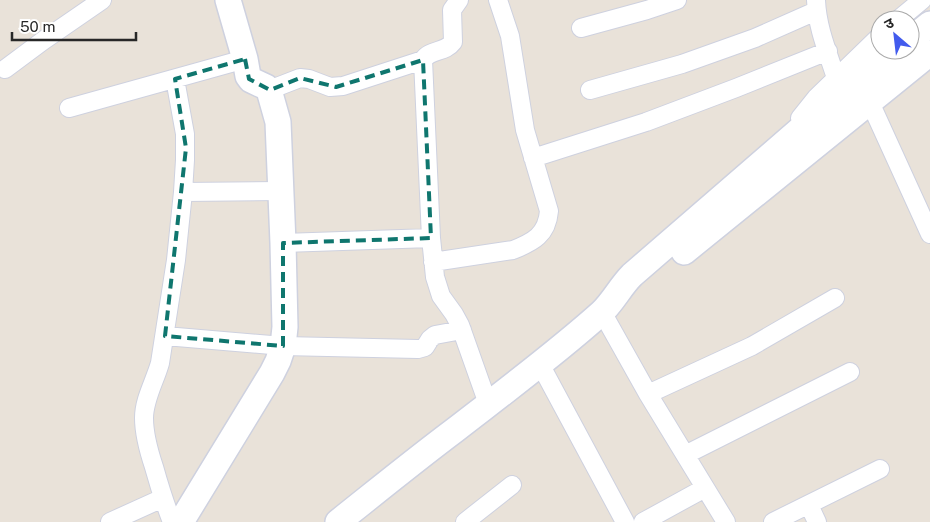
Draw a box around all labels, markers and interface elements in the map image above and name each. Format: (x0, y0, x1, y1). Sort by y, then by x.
scale bar (12, 10, 136, 42)
north arrow (870, 10, 920, 60)
text: उ (882, 14, 897, 33)
text: 50 m (20, 18, 55, 35)

